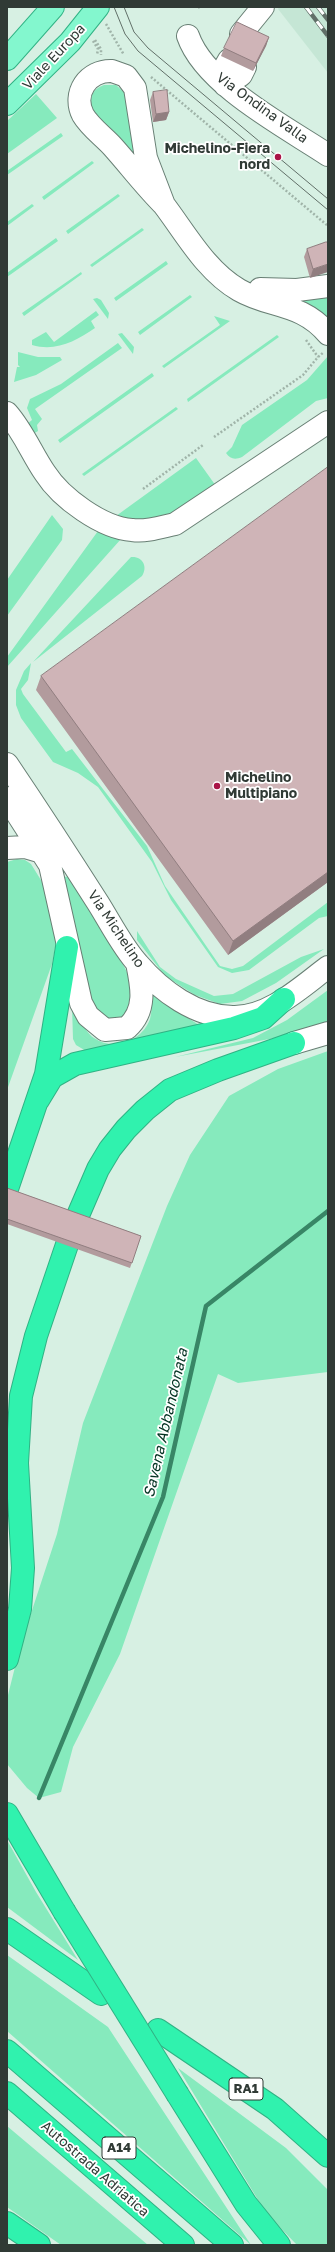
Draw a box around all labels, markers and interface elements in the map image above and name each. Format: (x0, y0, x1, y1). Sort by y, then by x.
street label: Viale Europa (19, 20, 89, 94)
street label: Via Ondina Valla (213, 69, 311, 147)
place label: Michelino-Fiera nord (164, 141, 270, 174)
marker: Michelino-Fiera nord (273, 152, 283, 162)
place label: Michelino Multipiano (225, 770, 297, 802)
marker: Michelino Multipiano (212, 781, 222, 791)
street label: Via Michelino (84, 887, 148, 971)
water label: Savena Abbandonata (140, 1347, 192, 1499)
road number: RA1 (229, 2078, 263, 2100)
street label: Autostrada Adriatica (38, 2118, 152, 2220)
road number: A14 (102, 2137, 136, 2159)

